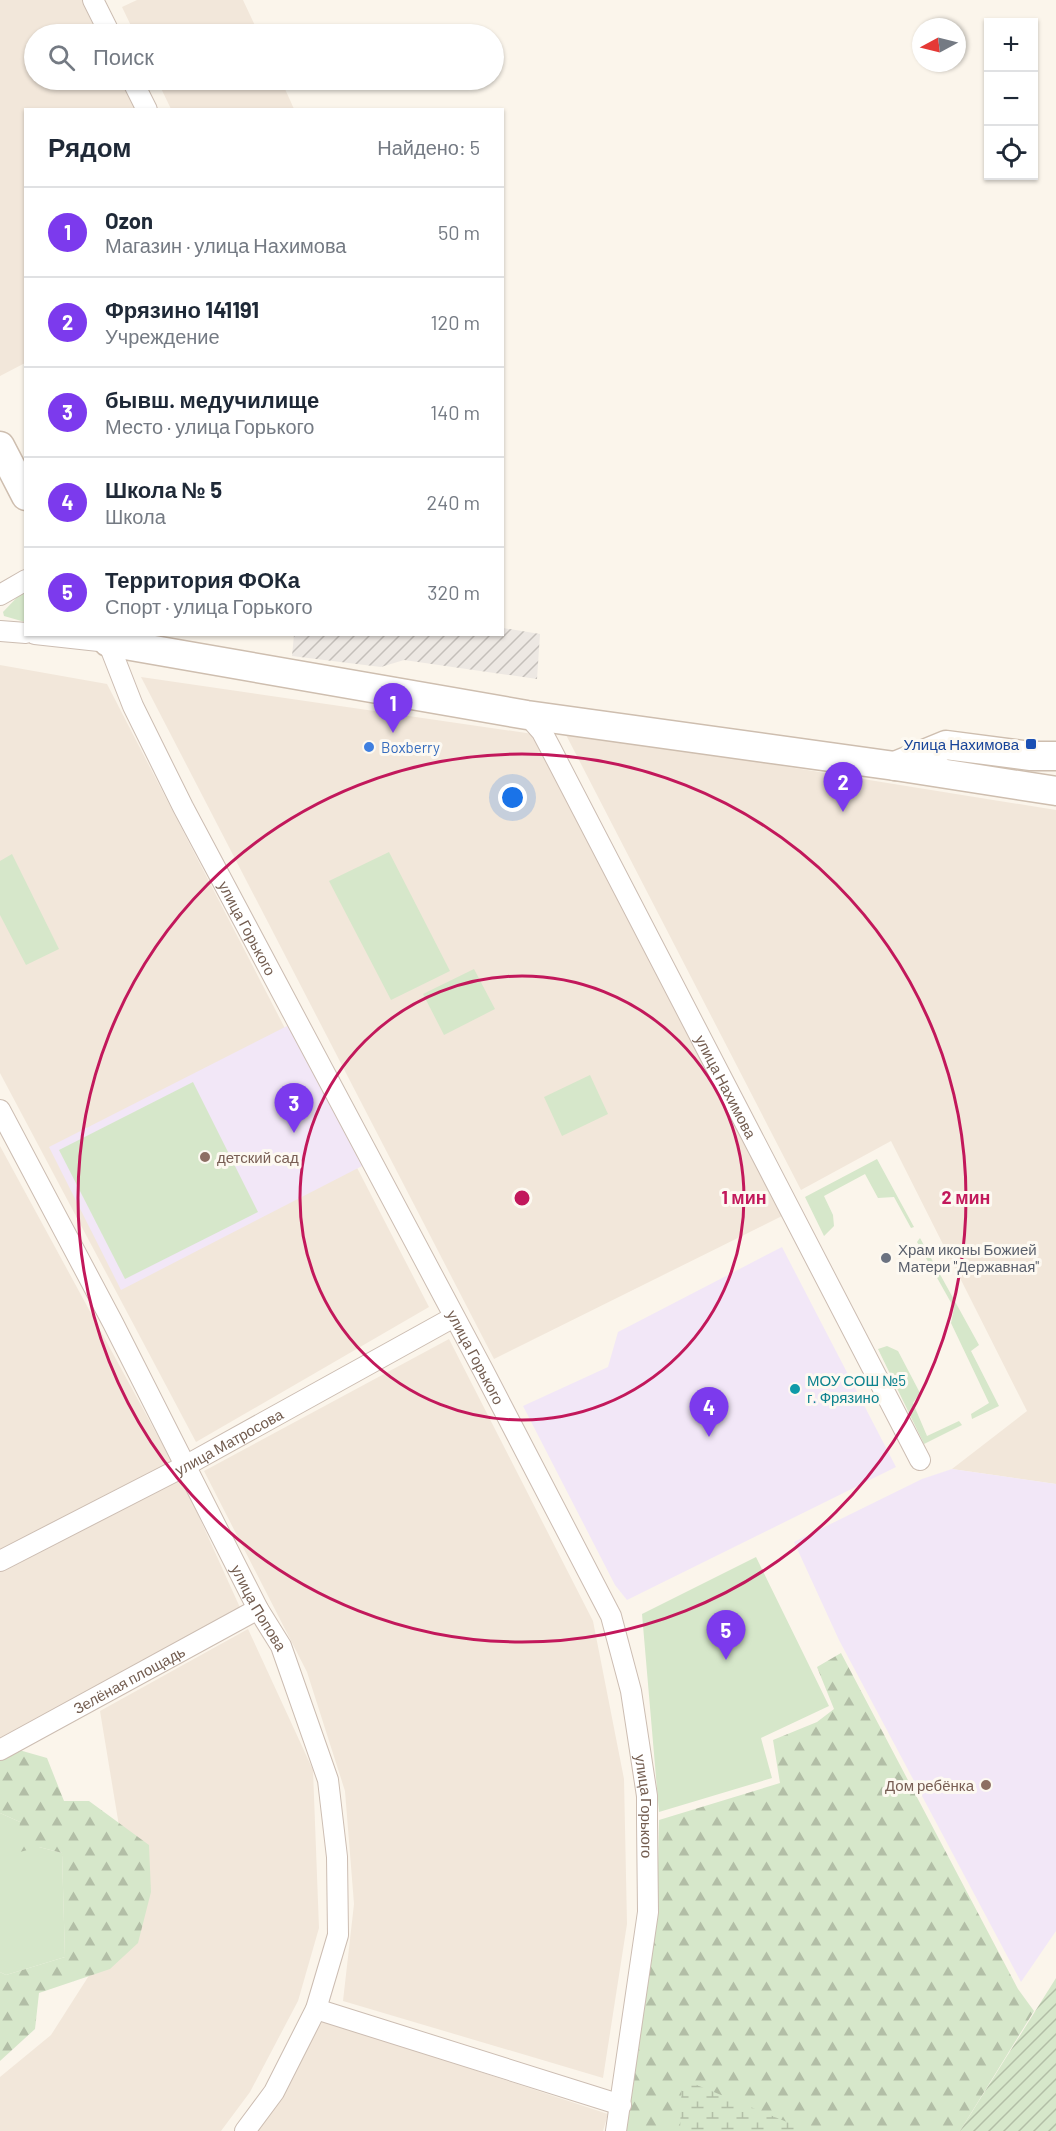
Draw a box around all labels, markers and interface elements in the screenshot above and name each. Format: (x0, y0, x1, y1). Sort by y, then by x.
north arrow (912, 18, 966, 72)
map controls (984, 18, 1038, 180)
button: + (984, 18, 1038, 72)
search box (24, 24, 504, 90)
icon: search (45, 41, 78, 74)
text: Поиск (93, 43, 154, 69)
button: − (984, 72, 1038, 126)
button: locate (984, 126, 1038, 180)
text: Рядом (48, 131, 131, 162)
text: Найдено: 5 (377, 135, 480, 159)
text: Ozon (105, 207, 153, 233)
text: 1 (64, 220, 71, 244)
text: 50 m (438, 220, 480, 244)
text: Магазин · улица Нахимова (105, 233, 346, 257)
text: Фрязино 141191 (105, 296, 259, 322)
text: 2 (62, 310, 73, 334)
text: 120 m (430, 310, 480, 334)
text: Учреждение (105, 324, 220, 348)
text: бывш. медучилище (105, 386, 319, 412)
text: 3 (62, 400, 73, 424)
text: 140 m (430, 400, 480, 424)
text: Место · улица Горького (105, 414, 314, 438)
text: Школа № 5 (105, 476, 222, 502)
text: 4 (61, 490, 74, 514)
text: 240 m (426, 490, 480, 514)
text: Школа (105, 504, 166, 528)
text: Территория ФОКа (105, 566, 300, 592)
text: 5 (62, 580, 73, 604)
text: 320 m (427, 580, 480, 604)
text: Спорт · улица Горького (105, 594, 313, 618)
pin: 1 (374, 684, 412, 733)
place label: Улица Нахимова (904, 735, 1020, 753)
marker: Улица Нахимова (1024, 737, 1038, 751)
place label: Boxberry (381, 738, 440, 756)
marker: Boxberry (362, 740, 376, 754)
pin: 2 (824, 762, 862, 812)
your location (498, 783, 527, 812)
street label: улица Горького (215, 878, 280, 978)
street label: улица Нахимова (692, 1032, 761, 1142)
pin: 3 (274, 1084, 314, 1133)
place label: детский сад (217, 1148, 299, 1166)
marker: детский сад (198, 1150, 212, 1164)
text: 1 мин (721, 1186, 767, 1208)
text: 2 мин (942, 1186, 990, 1208)
centre of rings (512, 1188, 532, 1208)
place label: Храм иконы Божией Матери "Державная" (898, 1240, 1039, 1275)
marker: Храм иконы Божией Матери "Державная" (879, 1251, 893, 1265)
street label: улица Горького (444, 1307, 508, 1407)
place label: МОУ СОШ №5 г. Фрязино (807, 1371, 906, 1406)
marker: МОУ СОШ №5 г. Фрязино (788, 1382, 802, 1396)
pin: 4 (690, 1388, 728, 1437)
street label: улица Матросова (172, 1404, 286, 1479)
street label: улица Попова (228, 1561, 291, 1654)
pin: 5 (706, 1610, 746, 1660)
street label: Зелёная площадь (70, 1642, 188, 1717)
street label: улица Горького (632, 1753, 656, 1858)
place label: Дом ребёнка (885, 1776, 975, 1794)
marker: Дом ребёнка (979, 1778, 993, 1792)

